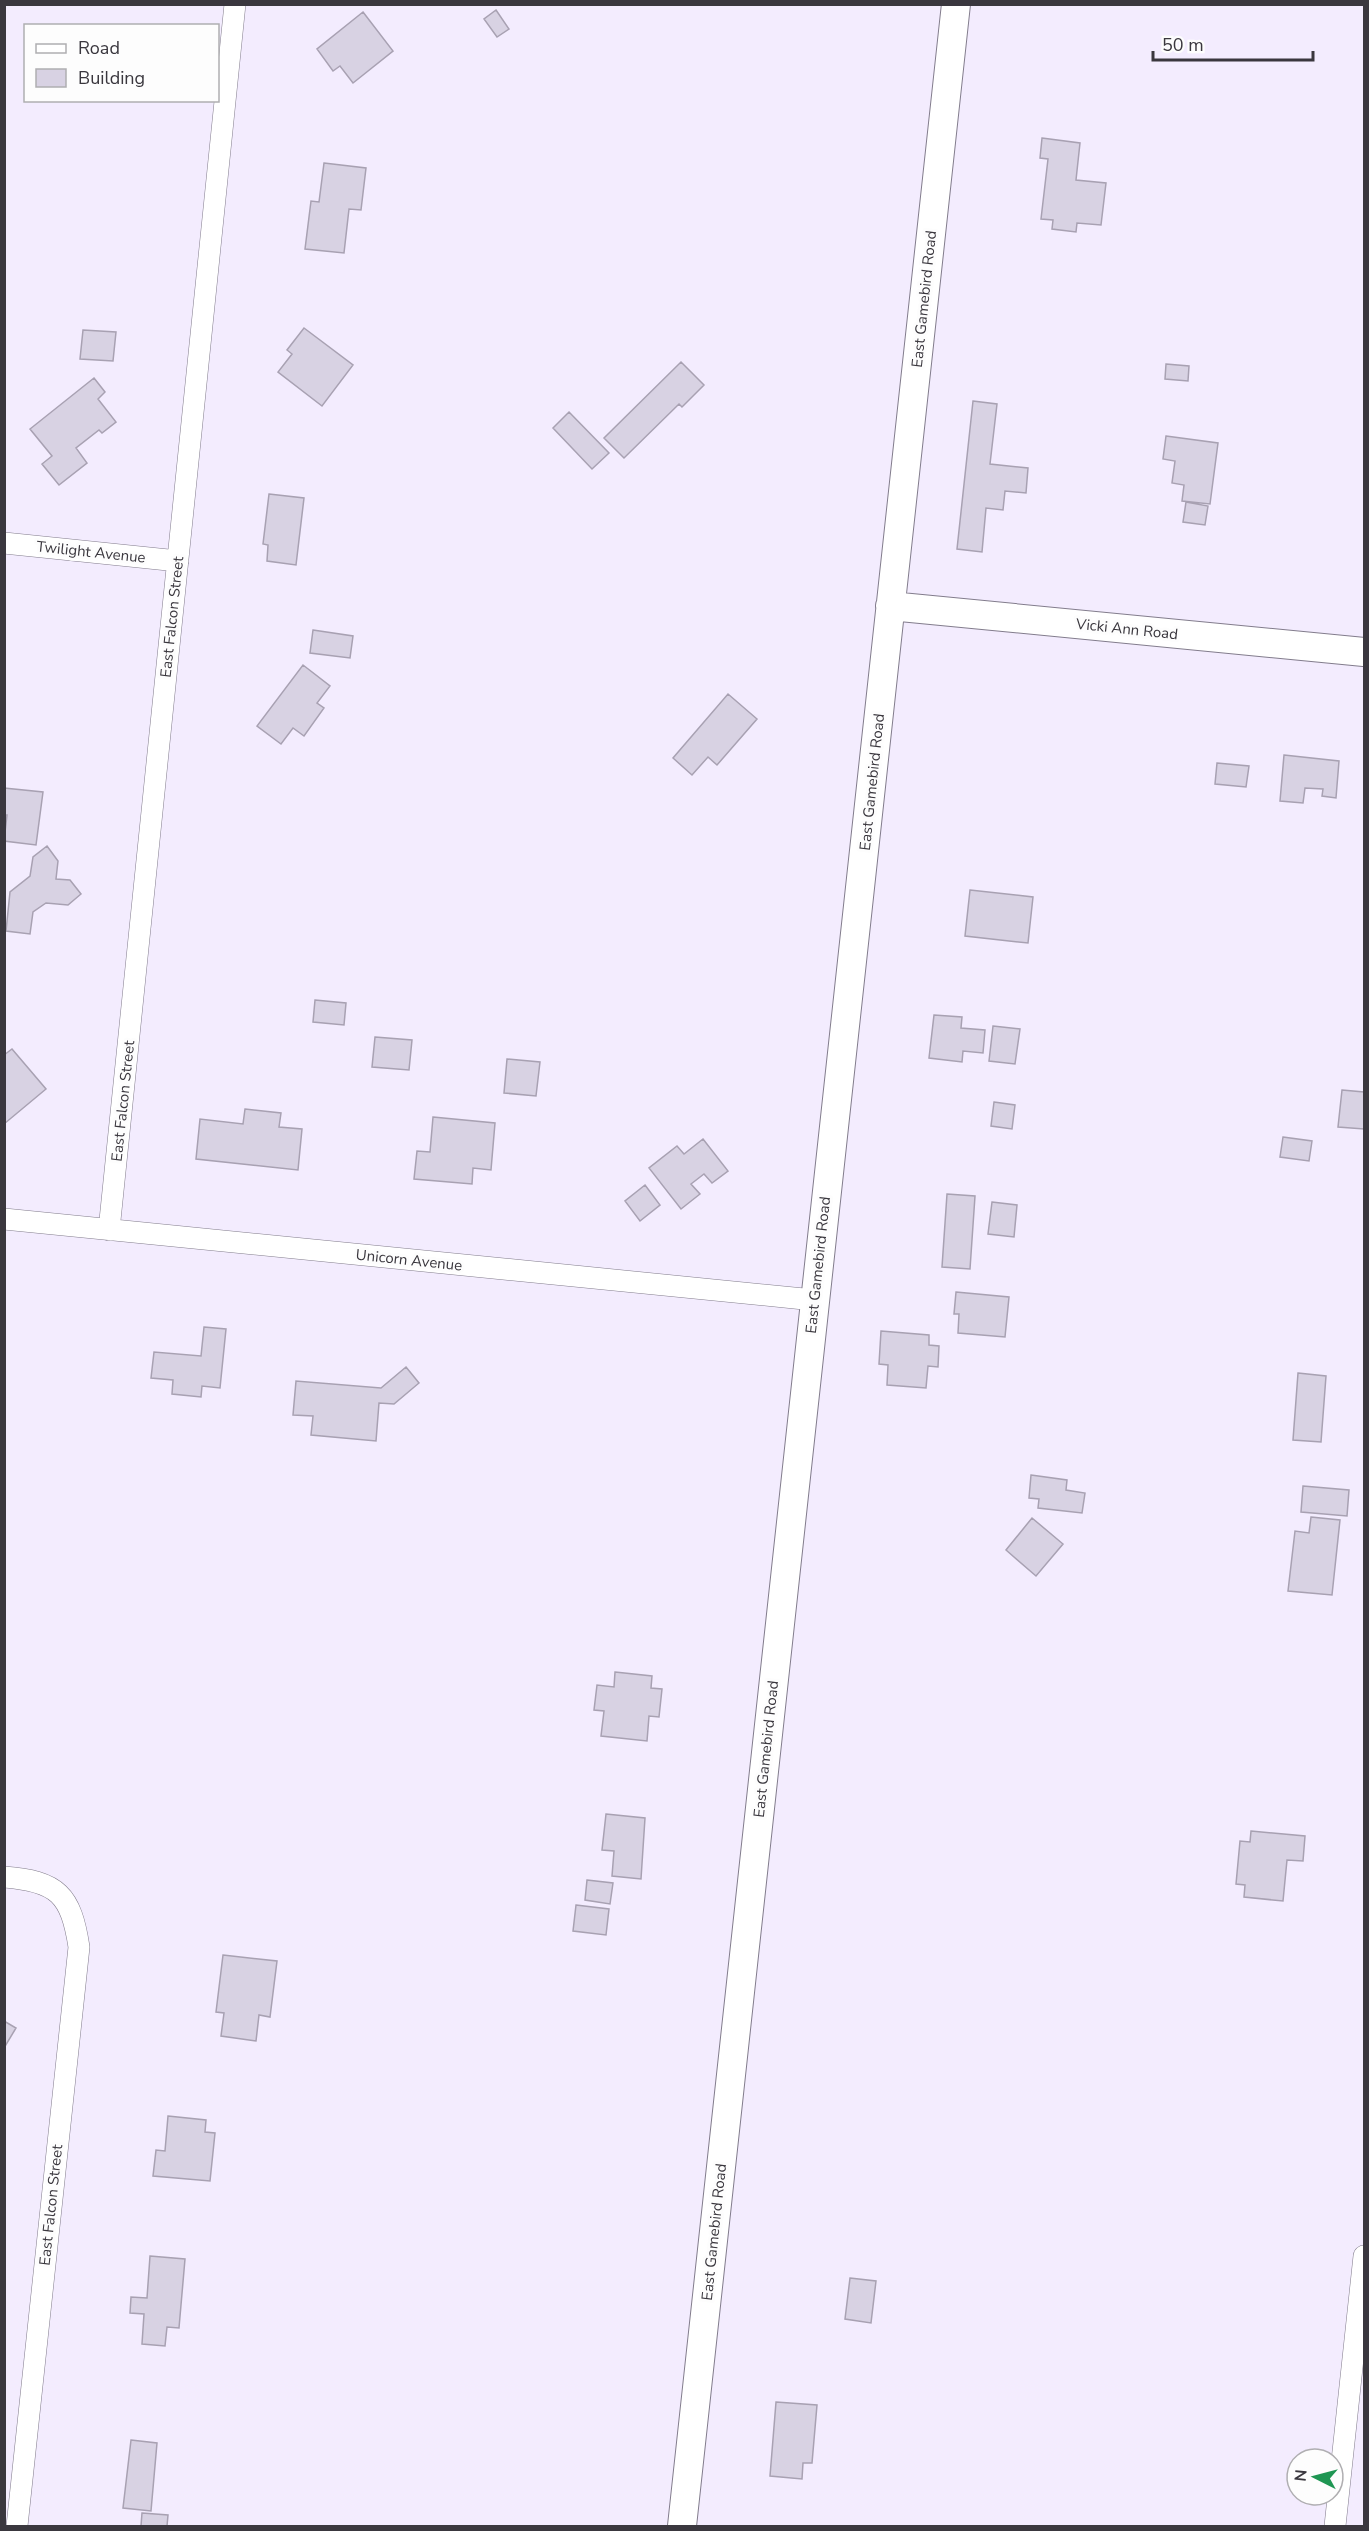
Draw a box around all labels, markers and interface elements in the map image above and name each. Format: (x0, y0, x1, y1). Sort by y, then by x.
legend (24, 24, 219, 102)
scale bar (1153, 24, 1314, 62)
text: 50 m (1162, 33, 1204, 57)
text: Road (78, 36, 120, 60)
text: Building (78, 66, 145, 90)
street label: East Gamebird Road (907, 230, 941, 368)
street label: Twilight Avenue (35, 536, 147, 568)
street label: East Falcon Street (156, 555, 188, 678)
street label: Vicki Ann Road (1074, 614, 1179, 644)
street label: East Gamebird Road (855, 713, 889, 851)
street label: East Falcon Street (107, 1039, 139, 1162)
street label: East Gamebird Road (801, 1196, 835, 1334)
street label: Unicorn Avenue (355, 1244, 463, 1276)
street label: East Gamebird Road (749, 1680, 783, 1818)
street label: East Falcon Street (35, 2143, 67, 2266)
street label: East Gamebird Road (697, 2163, 731, 2301)
north arrow (1285, 2447, 1345, 2507)
text: N (1290, 2468, 1313, 2483)

